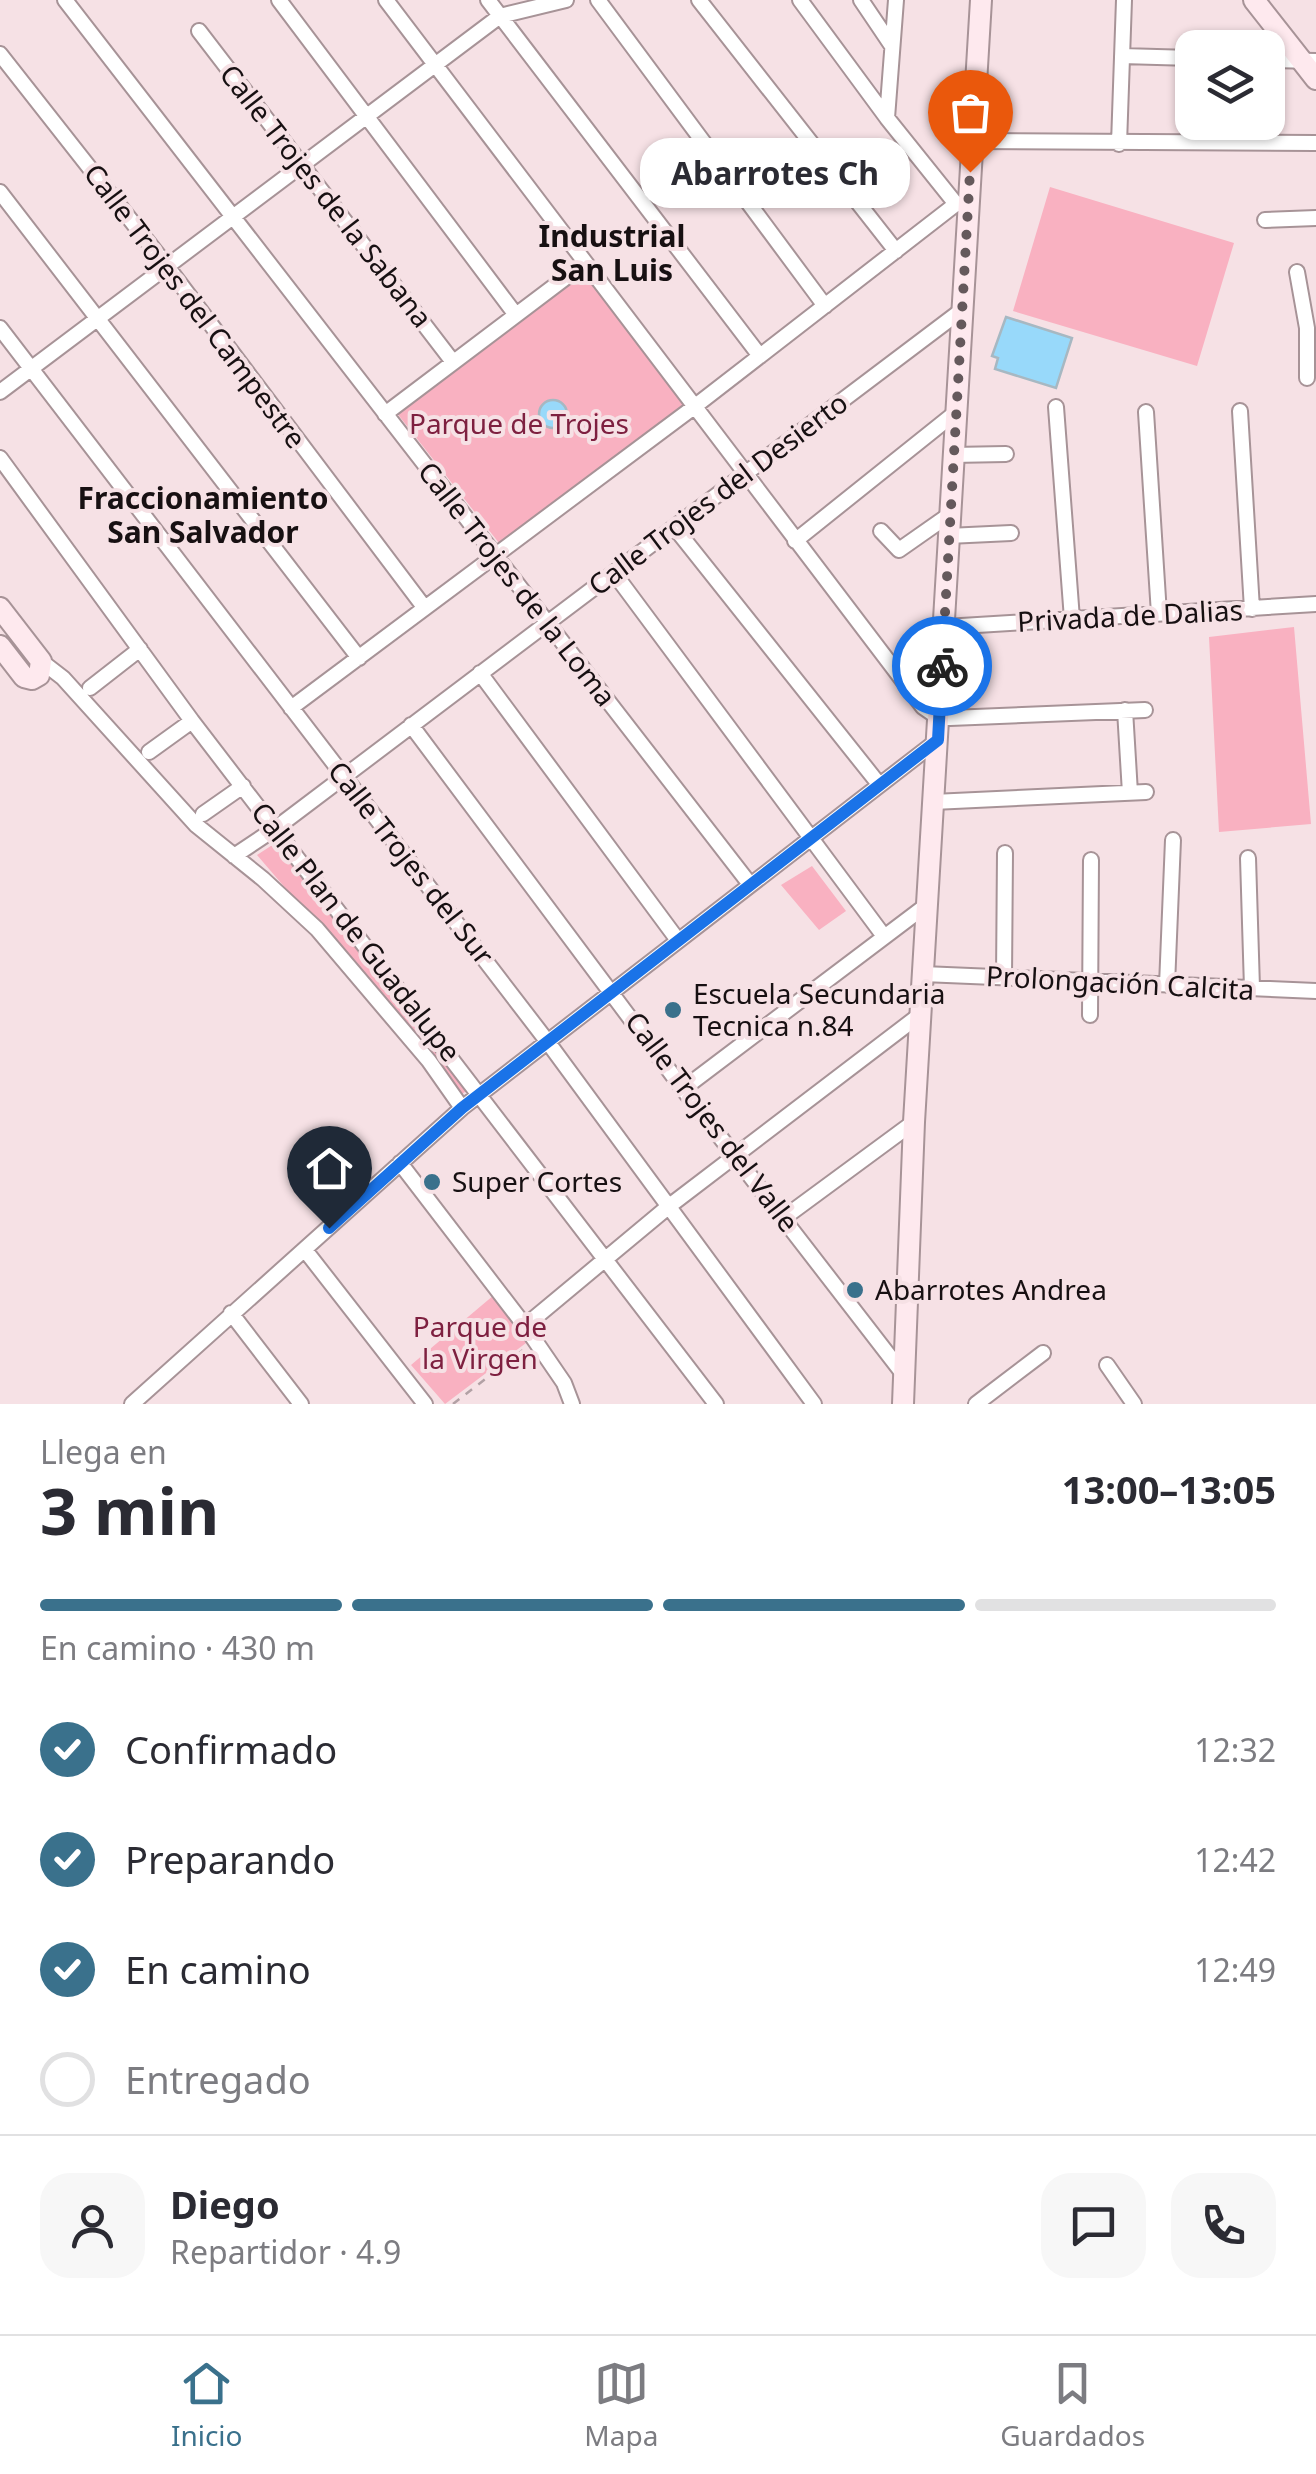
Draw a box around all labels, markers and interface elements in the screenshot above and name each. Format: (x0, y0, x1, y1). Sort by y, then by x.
map controls (1175, 30, 1285, 140)
button: layers (1175, 30, 1285, 140)
street label: Calle Trojes de la Sabana (212, 56, 442, 335)
pin (928, 70, 1013, 173)
icon: bag (943, 85, 998, 140)
callout: Abarrotes Ch (640, 137, 910, 207)
text: Abarrotes Ch (671, 151, 879, 194)
street label: Calle Trojes del Campestre (76, 155, 315, 455)
district label: Industrial San Luis (539, 215, 686, 290)
street label: Calle Trojes del Desierto (580, 383, 855, 603)
park label: Parque de Trojes (409, 404, 629, 442)
street label: Calle Trojes de la Loma (410, 453, 625, 714)
district label: Fraccionamiento San Salvador (78, 477, 328, 552)
street label: Privada de Dalias (1016, 590, 1244, 640)
courier (892, 616, 992, 716)
icon: bike (915, 639, 970, 694)
street label: Calle Trojes del Sur (320, 753, 504, 972)
street label: Calle Plan de Guadalupe (243, 794, 470, 1069)
street label: Prolongación Calcita (985, 956, 1255, 1008)
place label: Escuela Secundaria Tecnica n.84 (693, 974, 945, 1044)
marker: Escuela Secundaria Tecnica n.84 (662, 999, 684, 1021)
street label: Calle Trojes del Valle (617, 1004, 808, 1239)
pin (287, 1126, 372, 1229)
icon: home (302, 1141, 357, 1196)
place label: Super Cortes (452, 1162, 622, 1200)
marker: Super Cortes (421, 1171, 443, 1193)
place label: Abarrotes Andrea (875, 1270, 1107, 1308)
marker: Abarrotes Andrea (844, 1279, 866, 1301)
park label: Parque de la Virgen (413, 1307, 547, 1377)
text: Llega en (40, 1430, 167, 1473)
text: 13:00–13:05 (1062, 1463, 1276, 1515)
text: 3 min (40, 1466, 219, 1554)
text: En camino · 430 m (40, 1626, 315, 1669)
icon: check (40, 1722, 95, 1777)
text: Confirmado (125, 1723, 337, 1775)
text: 12:32 (1194, 1728, 1276, 1771)
icon: check (40, 1832, 95, 1887)
text: Preparando (125, 1833, 335, 1885)
text: 12:42 (1194, 1838, 1276, 1881)
icon: check (40, 1942, 95, 1997)
text: En camino (125, 1943, 311, 1995)
text: 12:49 (1194, 1948, 1276, 1991)
text: Entregado (125, 2053, 311, 2105)
button: person (40, 2173, 145, 2278)
button: chat (1041, 2173, 1146, 2278)
button: phone (1171, 2173, 1276, 2278)
text: Diego (170, 2178, 280, 2230)
text: Repartidor · 4.9 (170, 2230, 401, 2273)
tab: Inicio (171, 2356, 243, 2454)
tab: Mapa (584, 2356, 658, 2454)
tab: Guardados (1000, 2356, 1145, 2454)

